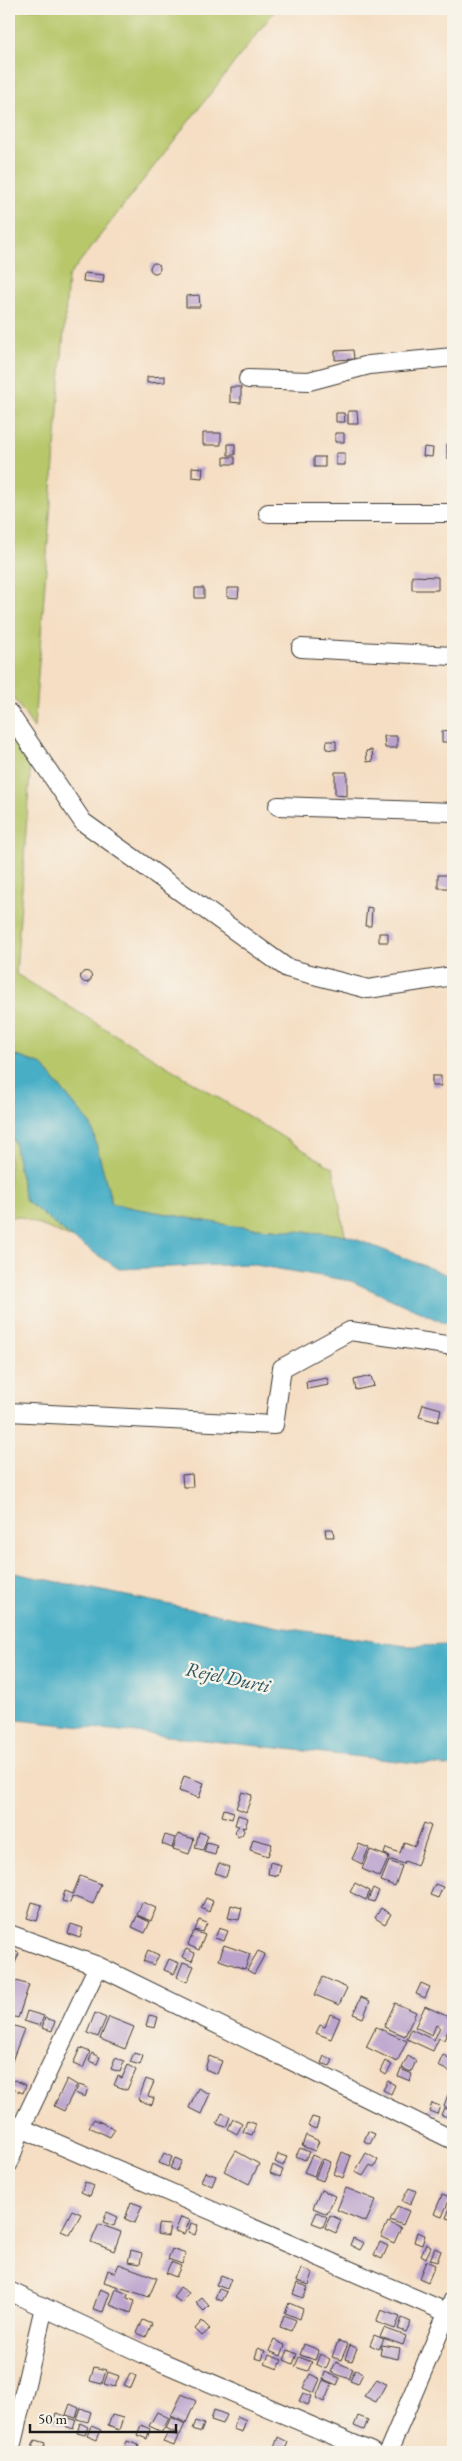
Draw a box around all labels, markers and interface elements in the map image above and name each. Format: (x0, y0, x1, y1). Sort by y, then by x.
water label: Rejel Durti (183, 1655, 274, 1699)
scale bar (30, 2401, 176, 2433)
text: 50 m (38, 2409, 67, 2428)

